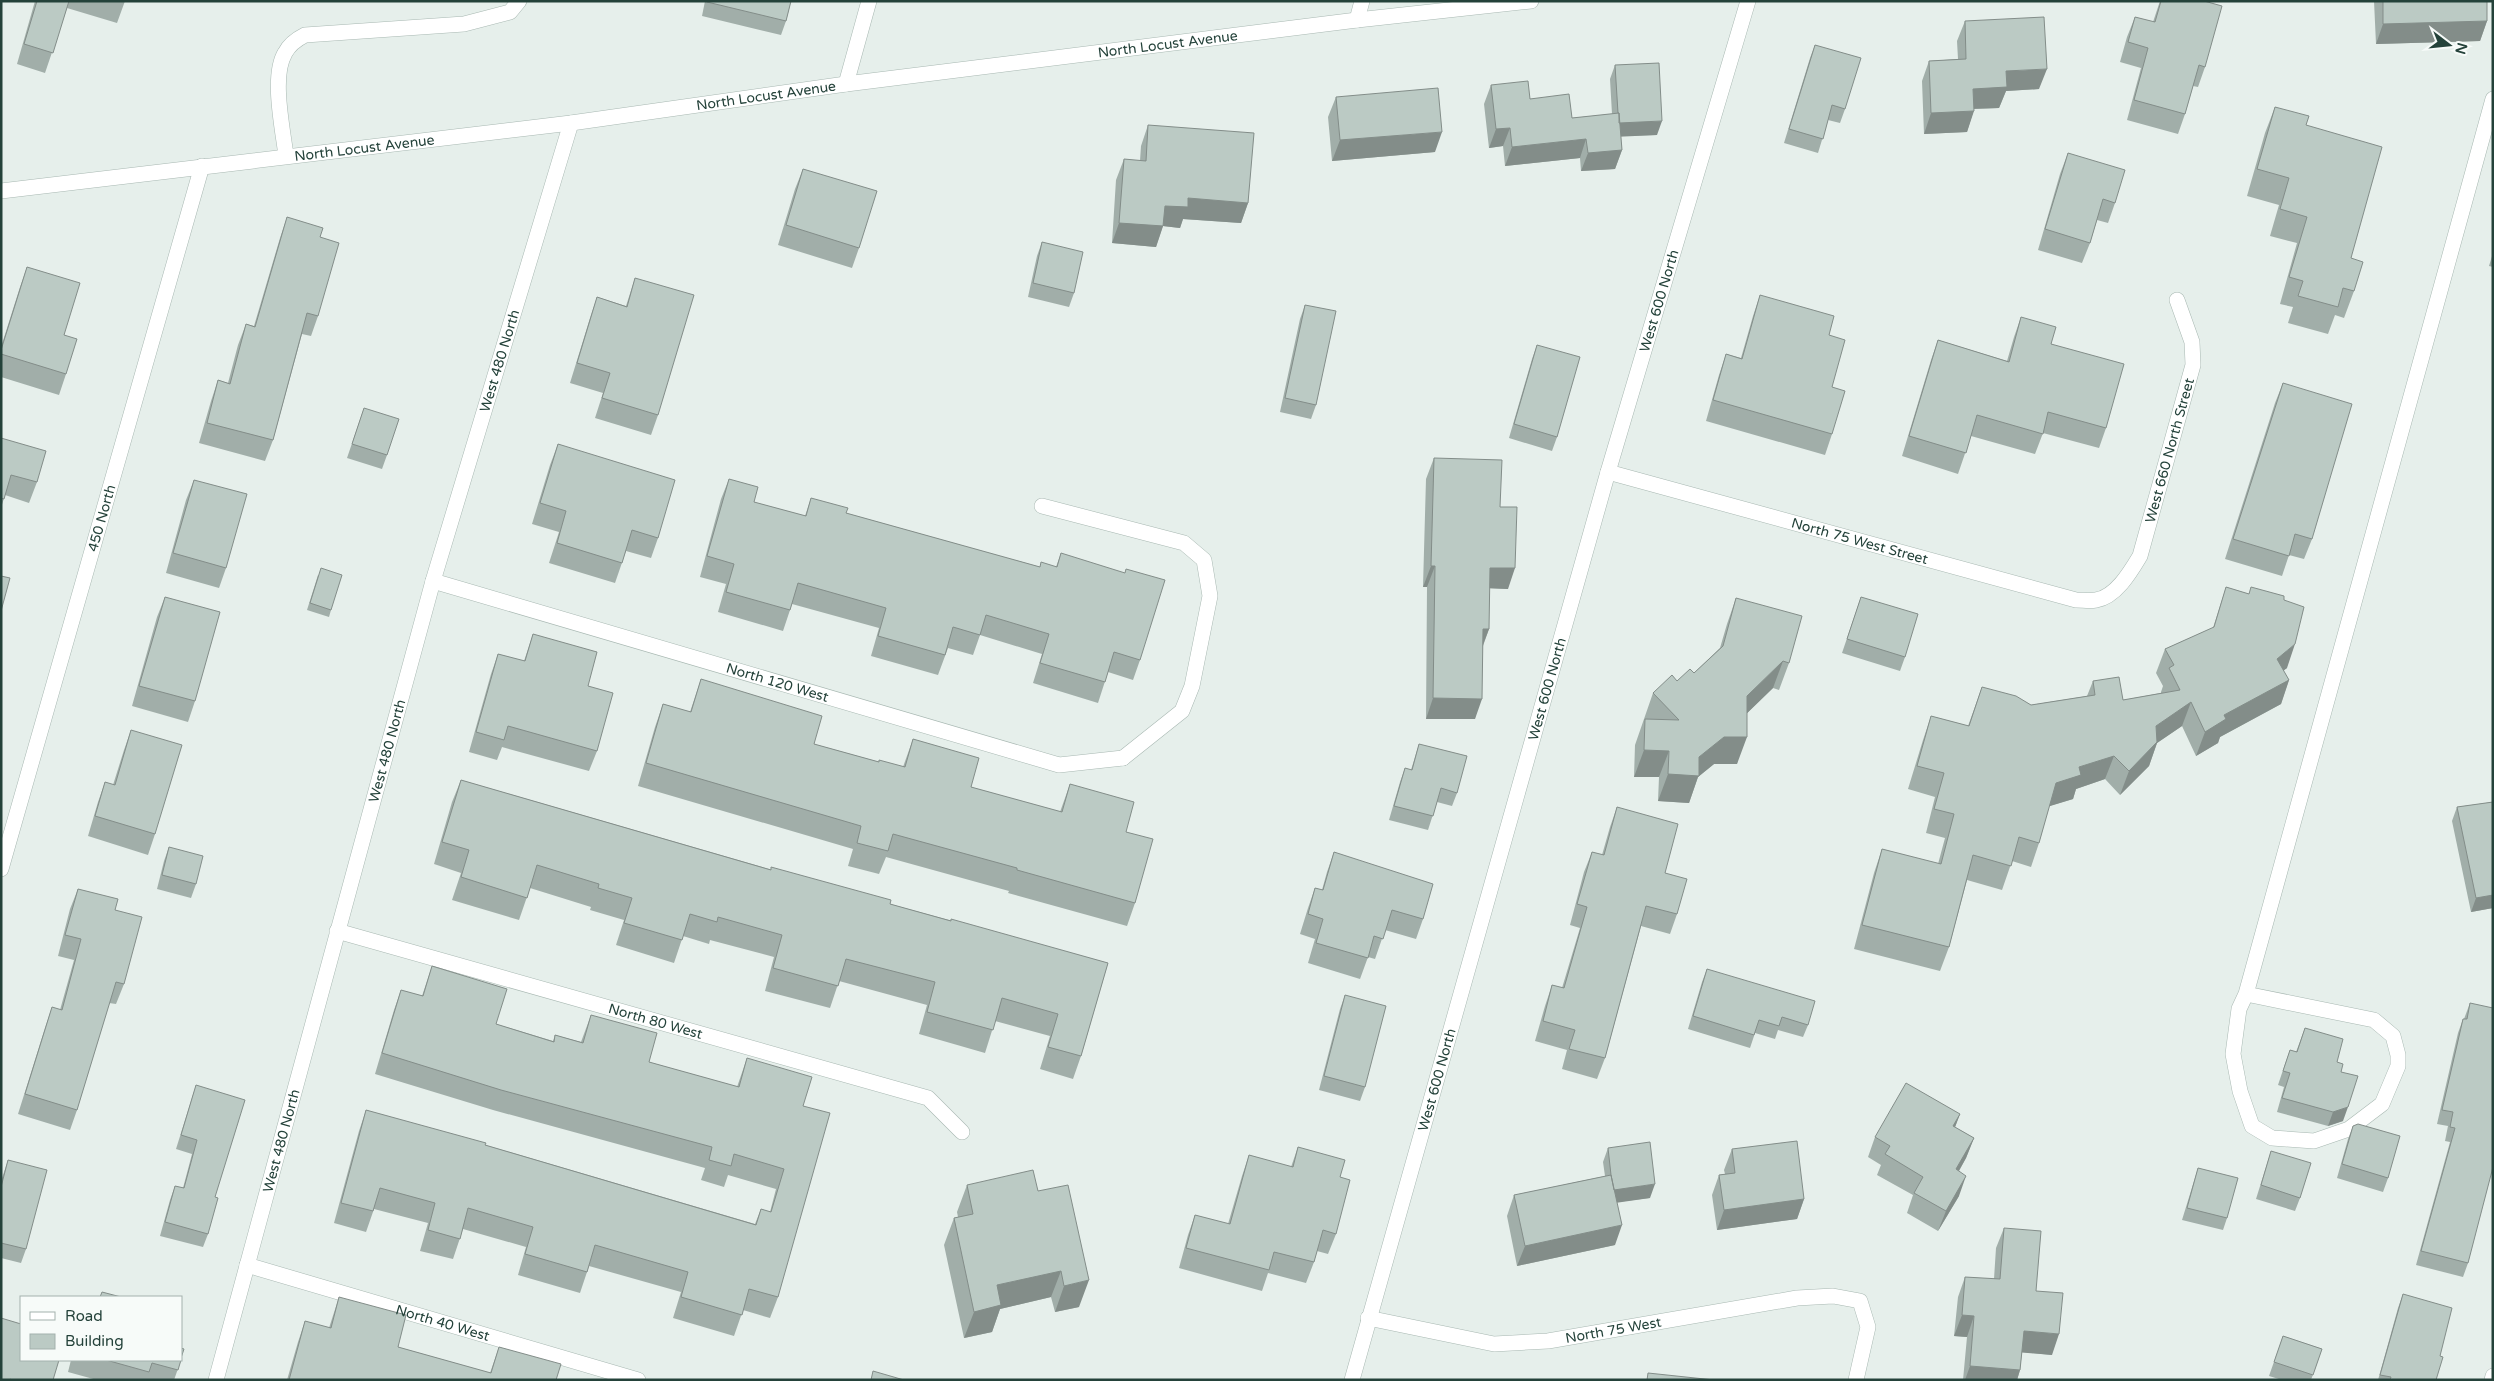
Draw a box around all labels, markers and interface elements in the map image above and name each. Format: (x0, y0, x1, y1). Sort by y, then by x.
north arrow (2424, 20, 2474, 70)
street label: North Locust Avenue (1097, 27, 1239, 61)
text: N (2451, 41, 2471, 56)
street label: North Locust Avenue (695, 78, 837, 114)
street label: North Locust Avenue (294, 131, 436, 165)
street label: West 600 North (1636, 248, 1683, 354)
street label: West 480 North (476, 308, 523, 414)
street label: West 660 North Street (2142, 375, 2198, 525)
street label: 450 North (84, 483, 119, 554)
street label: North 75 West Street (1789, 515, 1930, 568)
street label: West 600 North (1525, 636, 1570, 742)
street label: North 120 West (724, 660, 831, 706)
street label: West 480 North (365, 698, 409, 804)
street label: North 80 West (606, 1000, 705, 1043)
street label: West 600 North (1415, 1027, 1460, 1133)
street label: West 480 North (259, 1087, 304, 1194)
legend (20, 1296, 182, 1361)
street label: North 40 West (394, 1301, 492, 1345)
text: Road (65, 1307, 103, 1325)
street label: North 75 West (1564, 1313, 1663, 1347)
text: Building (65, 1332, 124, 1350)

